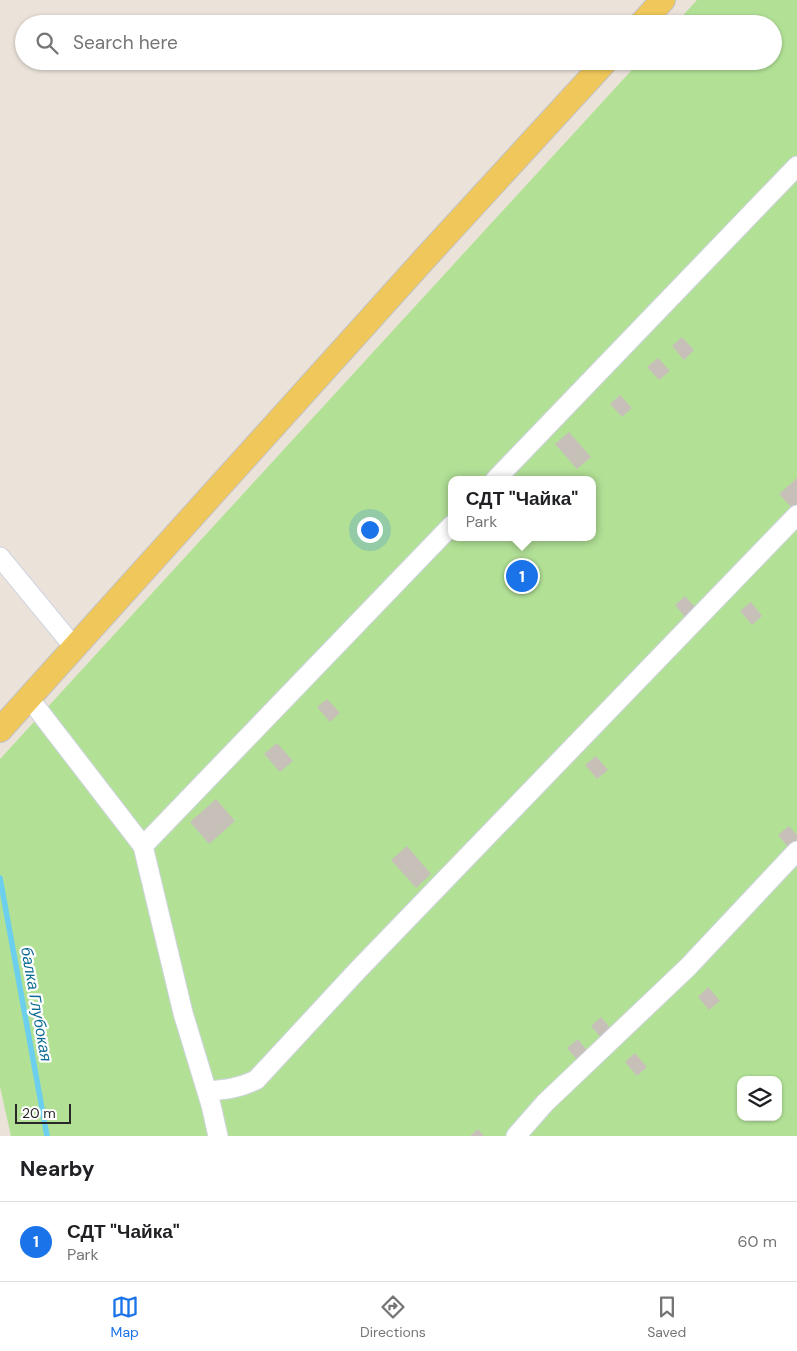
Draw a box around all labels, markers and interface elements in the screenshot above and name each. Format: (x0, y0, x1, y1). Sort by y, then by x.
search box (15, 15, 782, 70)
icon: search (33, 29, 61, 57)
text: Search here (73, 30, 178, 55)
popup (448, 476, 596, 541)
text: СДТ "Чайка" (466, 486, 578, 511)
text: Park (466, 511, 497, 532)
your location (357, 517, 383, 543)
pin: 1 (506, 557, 538, 595)
water label: балка Глубокая (16, 945, 57, 1063)
map controls (737, 1076, 782, 1121)
button: layers (737, 1076, 782, 1121)
scale bar (15, 1101, 71, 1124)
text: 20 m (22, 1104, 56, 1122)
text: Nearby (20, 1155, 94, 1183)
text: СДТ "Чайка" (67, 1219, 180, 1244)
text: 1 (33, 1231, 39, 1252)
text: 60 m (737, 1231, 777, 1252)
text: Park (67, 1244, 99, 1265)
tab: Map (111, 1293, 139, 1341)
tab: Directions (360, 1293, 426, 1341)
tab: Saved (647, 1293, 686, 1341)

